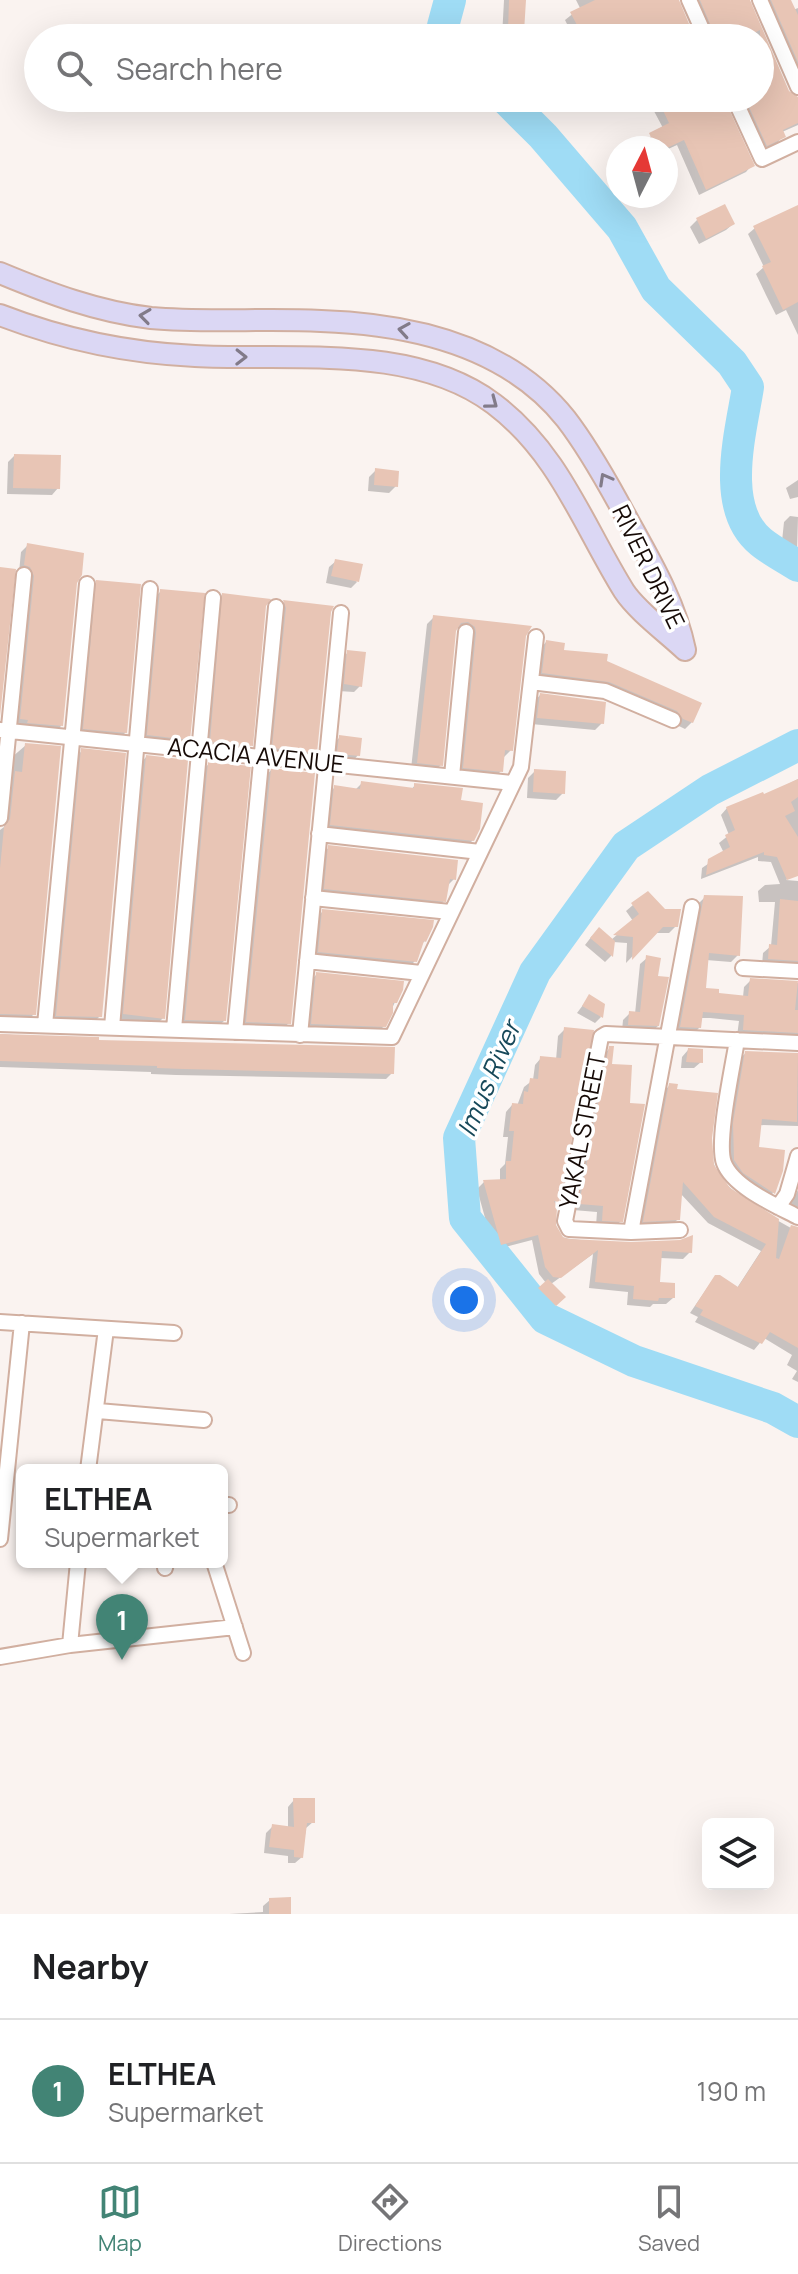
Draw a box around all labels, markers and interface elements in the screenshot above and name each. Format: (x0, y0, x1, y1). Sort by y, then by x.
search box (24, 24, 774, 112)
icon: search (52, 46, 96, 90)
text: Search here (116, 48, 283, 89)
north arrow (606, 136, 678, 208)
one-way arrow (138, 308, 152, 325)
one-way arrow (398, 322, 411, 339)
one-way arrow (235, 348, 248, 366)
one-way arrow (483, 394, 498, 408)
one-way arrow (599, 473, 615, 487)
street label: RIVER DRIVE (605, 499, 694, 634)
street label: ACACIA AVENUE (166, 729, 346, 780)
water label: Imus River (448, 1012, 530, 1142)
street label: YAKAL STREET (550, 1049, 613, 1211)
your location (444, 1280, 484, 1320)
popup (16, 1464, 228, 1568)
text: ELTHEA (44, 1478, 152, 1519)
text: Supermarket (44, 1519, 200, 1555)
pin: 1 (96, 1594, 148, 1660)
map controls (702, 1818, 774, 1890)
button: layers (702, 1818, 774, 1890)
text: Nearby (32, 1943, 148, 1989)
text: ELTHEA (108, 2053, 216, 2094)
text: 1 (52, 2073, 64, 2109)
text: 190 m (697, 2073, 766, 2109)
text: Supermarket (108, 2094, 264, 2130)
tab: Map (98, 2180, 142, 2258)
tab: Directions (338, 2180, 442, 2258)
tab: Saved (638, 2180, 700, 2258)

